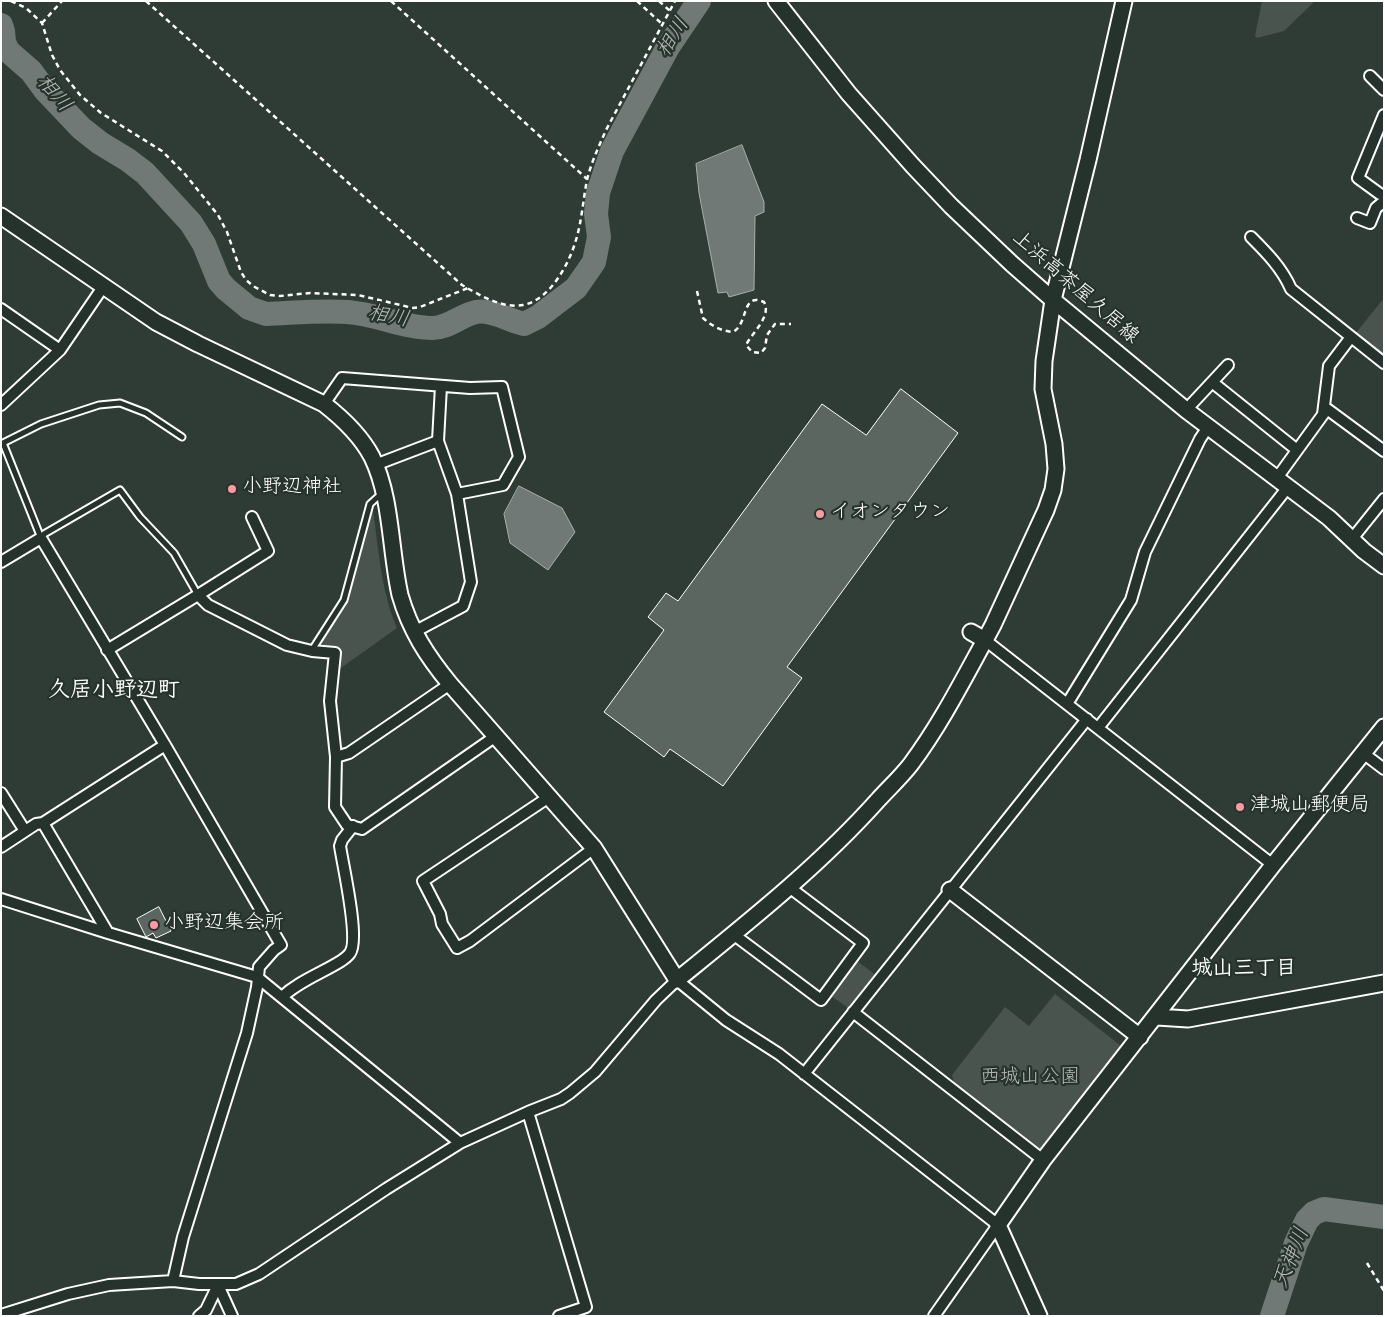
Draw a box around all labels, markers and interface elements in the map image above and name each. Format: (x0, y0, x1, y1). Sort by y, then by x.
water label: 相川 (653, 15, 697, 63)
water label: 相川 (29, 71, 75, 119)
street label: 上浜高茶屋久居線 (1006, 227, 1142, 351)
water label: 相川 (365, 303, 411, 335)
place label: 小野辺神社 (242, 477, 342, 501)
marker: 小野辺神社 (226, 483, 238, 495)
place label: イオンタウン (830, 502, 950, 526)
marker: イオンタウン (814, 508, 826, 520)
district label: 久居小野辺町 (48, 680, 180, 706)
place label: 津城山郵便局 (1250, 795, 1370, 819)
marker: 津城山郵便局 (1234, 801, 1246, 813)
place label: 小野辺集会所 (164, 913, 284, 937)
marker: 小野辺集会所 (148, 919, 160, 931)
district label: 城山三丁目 (1192, 958, 1296, 984)
park label: 西城山公園 (980, 1067, 1080, 1091)
water label: 天神川 (1271, 1225, 1317, 1293)

